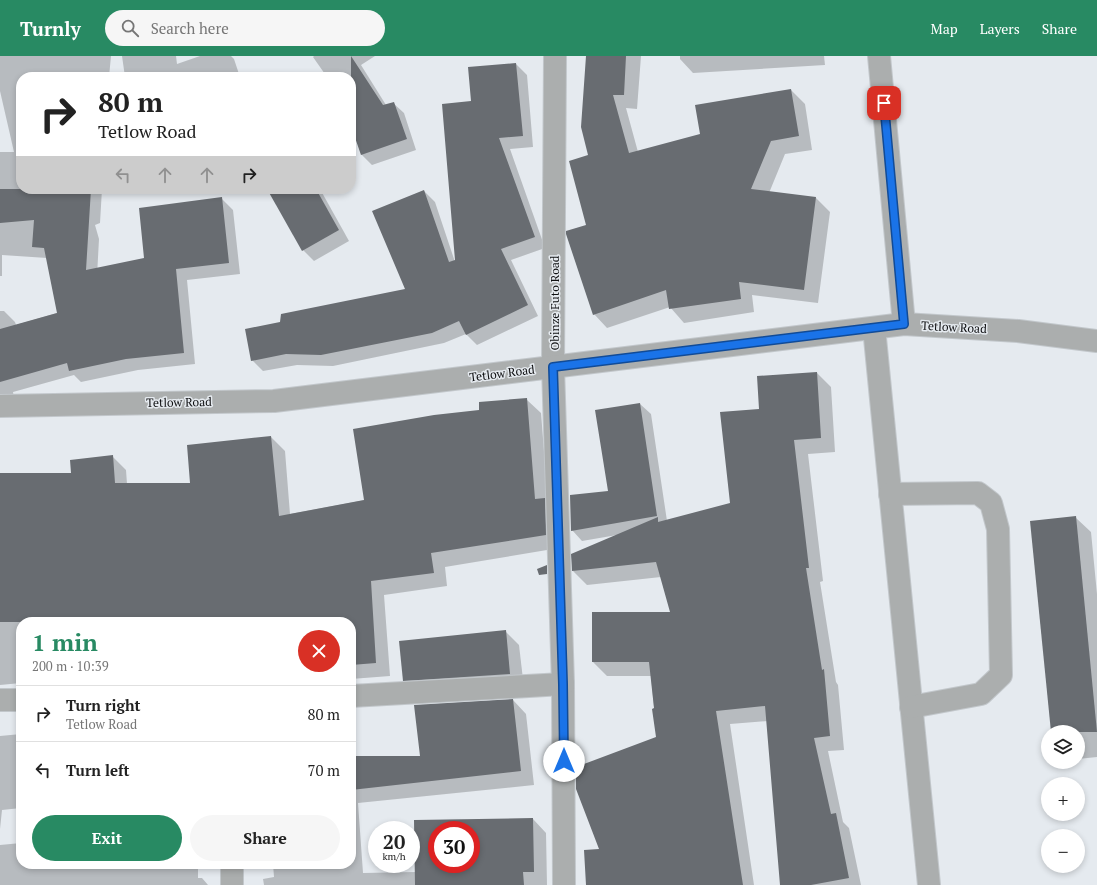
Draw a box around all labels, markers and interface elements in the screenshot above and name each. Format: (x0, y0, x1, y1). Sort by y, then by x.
search box (105, 10, 385, 46)
text: Turnly (20, 16, 81, 41)
icon: search (119, 17, 141, 39)
text: Search here (151, 18, 229, 38)
text: Map (931, 19, 958, 38)
text: Layers (980, 19, 1020, 38)
text: Share (1042, 19, 1077, 38)
text: 80 m (98, 83, 163, 120)
pin (867, 86, 901, 120)
icon: right (32, 88, 84, 140)
icon: arrive (873, 92, 895, 114)
text: Tetlow Road (98, 119, 197, 143)
icon: left (112, 164, 134, 186)
icon: ahead (154, 164, 176, 186)
icon: ahead (196, 164, 218, 186)
icon: right (238, 164, 260, 186)
street label: Obinze Futo Road (547, 255, 562, 351)
street label: Tetlow Road (921, 318, 988, 336)
street label: Tetlow Road (468, 362, 536, 384)
street label: Tetlow Road (146, 394, 212, 410)
text: 1 min (32, 626, 98, 658)
button: close (298, 630, 340, 672)
text: 200 m · 10:39 (32, 657, 109, 675)
text: Turn right (66, 695, 141, 715)
icon: right (32, 703, 54, 725)
text: 80 m (307, 704, 340, 724)
text: Tetlow Road (66, 715, 137, 733)
map controls (1041, 725, 1085, 873)
button: layers (1041, 725, 1085, 769)
position arrow (543, 740, 585, 782)
icon: left (32, 759, 54, 781)
text: Turn left (66, 760, 130, 780)
text: 70 m (307, 760, 340, 780)
button: + (1041, 777, 1085, 821)
button: Exit (32, 815, 182, 861)
button: Share (190, 815, 340, 861)
speed limit sign: 30 (428, 821, 480, 873)
text: 20 (383, 828, 405, 855)
button: − (1041, 829, 1085, 873)
text: km/h (382, 850, 406, 863)

